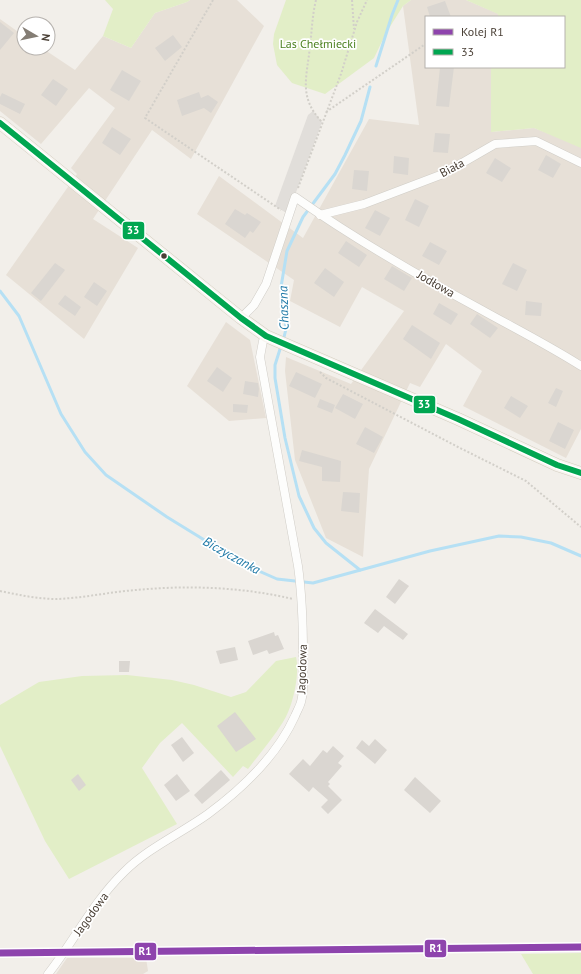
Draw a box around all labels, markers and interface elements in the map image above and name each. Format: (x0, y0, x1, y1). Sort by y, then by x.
north arrow (16, 16, 56, 56)
legend (425, 16, 565, 68)
text: Kolej R1 (461, 24, 504, 39)
text: N (38, 33, 53, 42)
park label: Las Chełmiecki (280, 36, 356, 51)
text: 33 (461, 44, 474, 59)
street label: Biała (437, 155, 467, 180)
line badge: 33 (122, 221, 145, 240)
text: 33 (127, 223, 139, 237)
unlabelled marker (159, 251, 169, 261)
street label: Jodłowa (414, 266, 458, 300)
water label: Chaszna (274, 285, 293, 330)
line badge: 33 (413, 395, 436, 414)
text: 33 (418, 397, 430, 411)
water label: Biczyczanka (200, 533, 264, 578)
street label: Jagodowa (293, 644, 310, 695)
street label: Jagodowa (69, 889, 111, 939)
line badge: R1 (424, 939, 447, 958)
text: R1 (430, 941, 442, 955)
line badge: R1 (134, 942, 157, 961)
text: R1 (139, 944, 151, 958)

